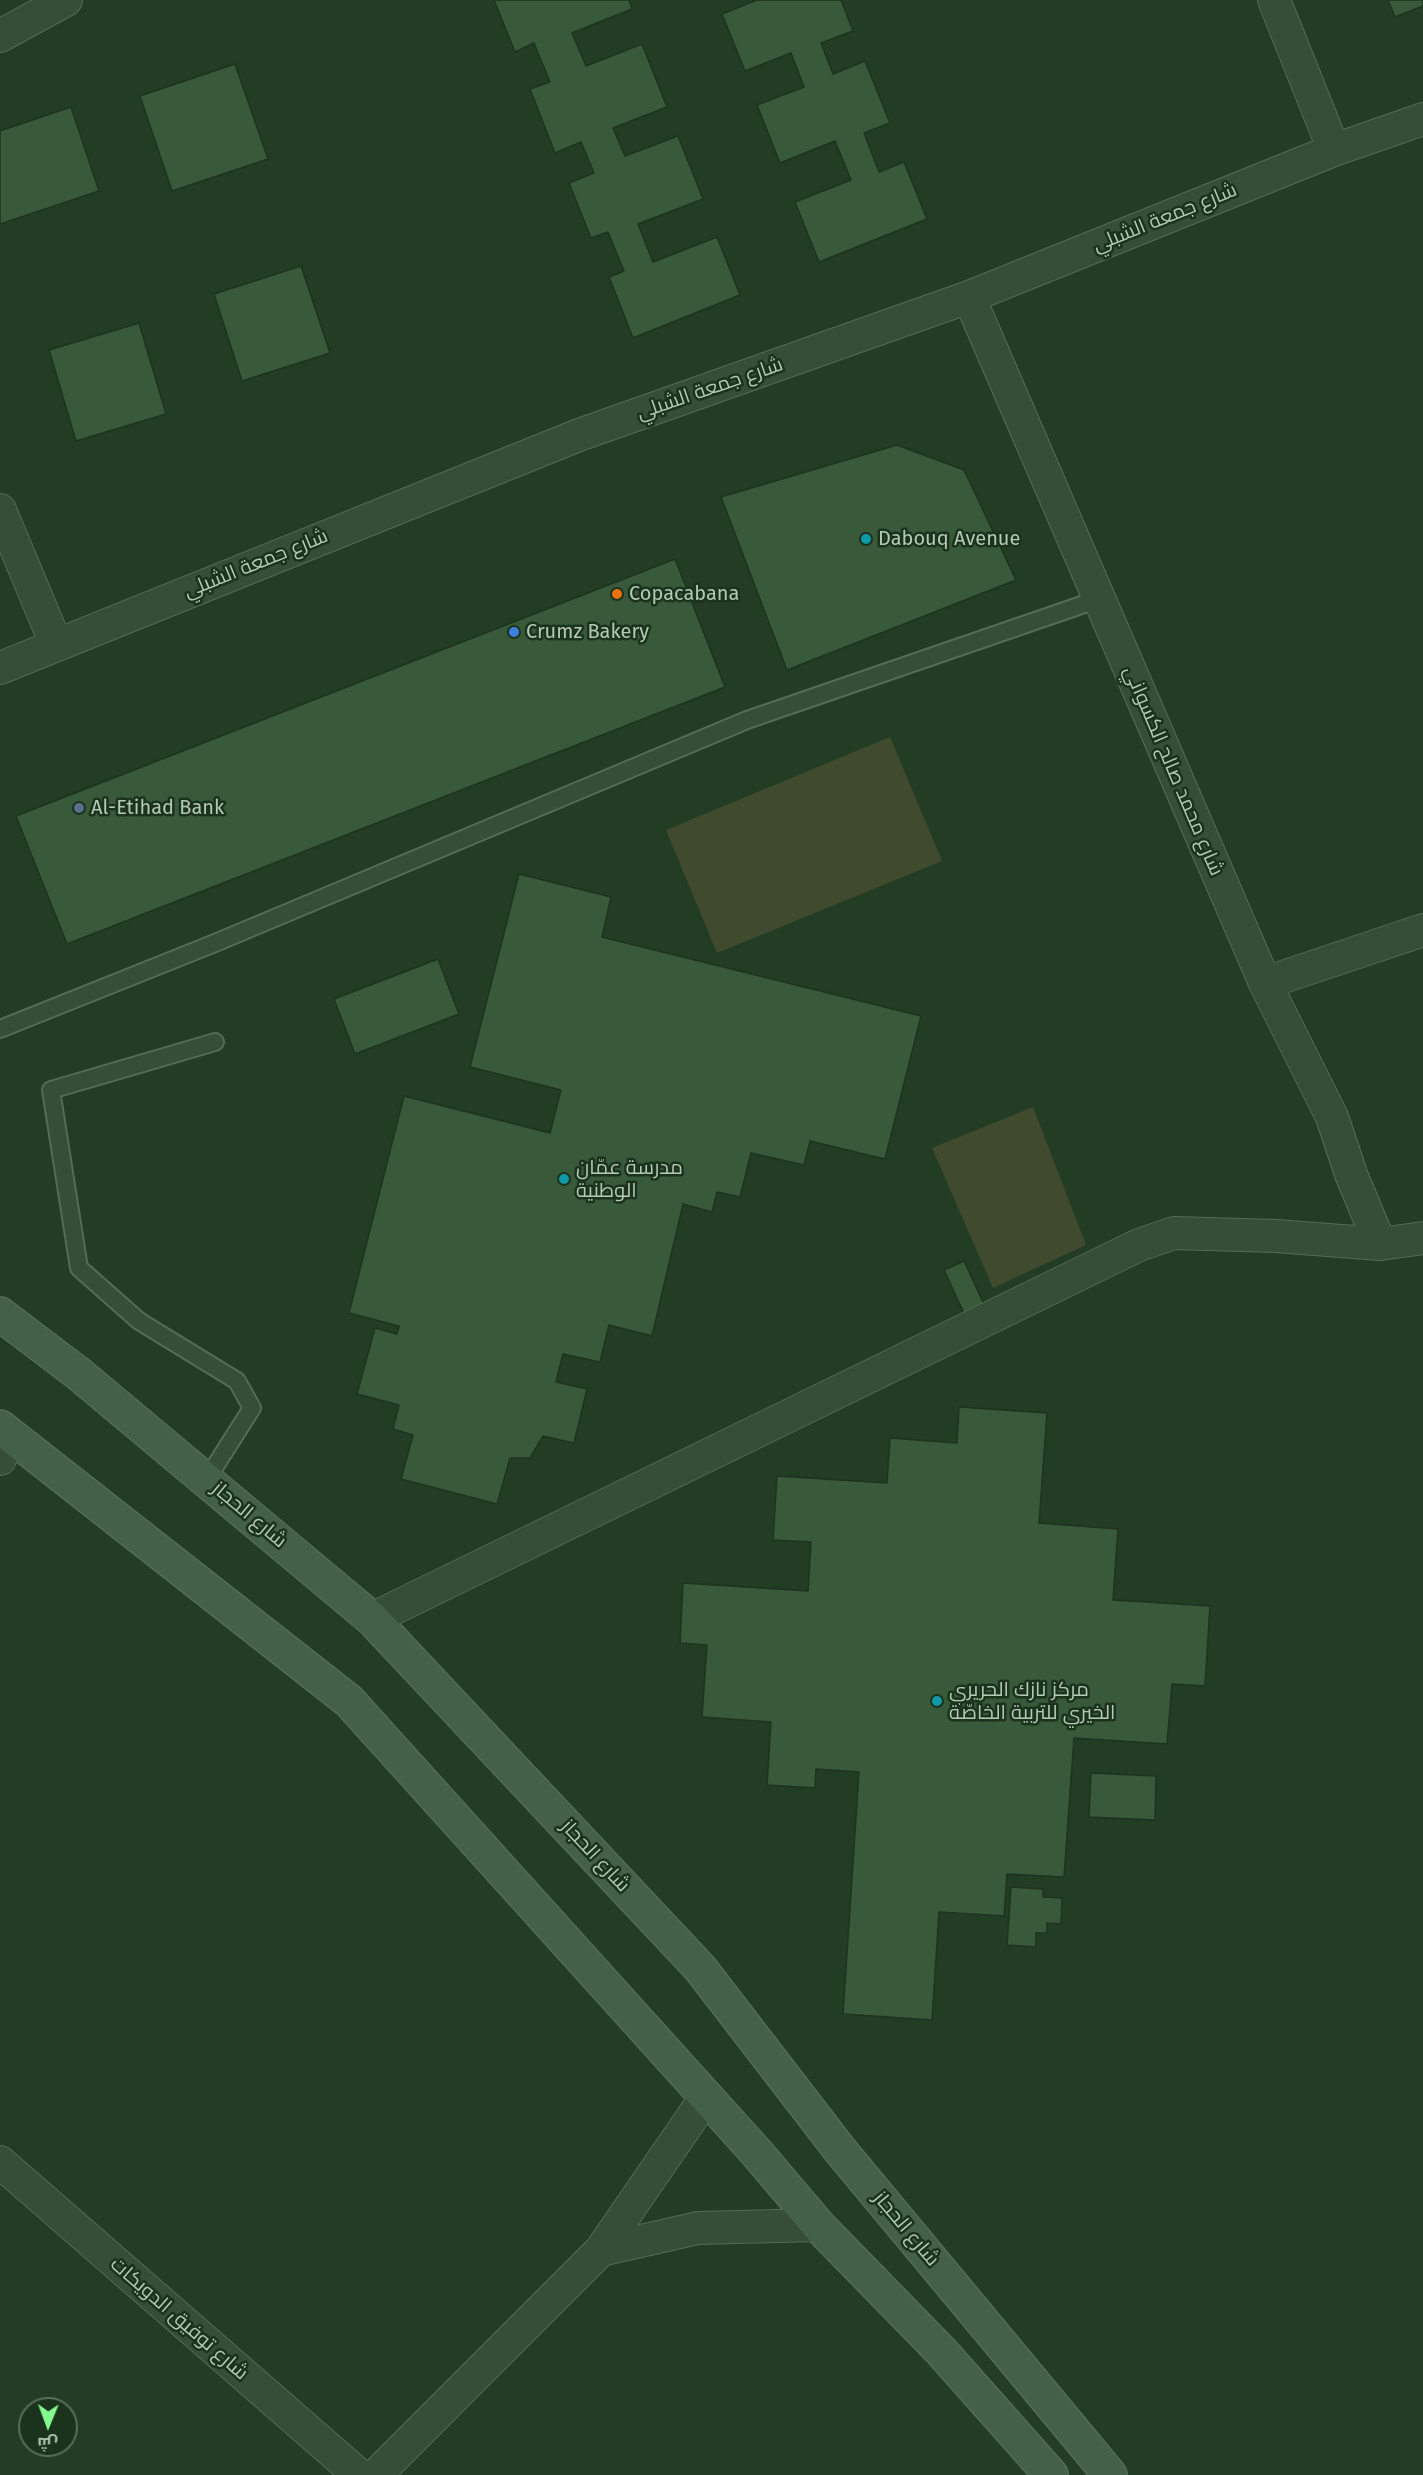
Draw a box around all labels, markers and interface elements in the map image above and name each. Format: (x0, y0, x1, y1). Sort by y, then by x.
street label: شارع جمعة الشبلي (1089, 178, 1241, 258)
street label: شارع جمعة الشبلي (634, 353, 786, 425)
street label: شارع جمعة الشبلي (180, 524, 332, 604)
place label: Dabouq Avenue (878, 527, 1020, 551)
marker: Dabouq Avenue (859, 532, 873, 546)
place label: Copacabana (629, 582, 739, 606)
marker: Copacabana (610, 587, 624, 601)
place label: Crumz Bakery (526, 620, 649, 644)
marker: Crumz Bakery (507, 625, 521, 639)
street label: شارع محمد صالح الكسواني (1118, 663, 1228, 879)
place label: Al-Etihad Bank (91, 796, 224, 820)
marker: Al-Etihad Bank (72, 801, 86, 815)
place label: مدرسة عمّان الوطنية (576, 1156, 683, 1203)
marker: مدرسة عمّان الوطنية (557, 1172, 571, 1186)
street label: شارع الحجاز (207, 1477, 291, 1553)
place label: مركز نازك الحريري الخيري للتربية الخاصّة (949, 1678, 1115, 1725)
marker: مركز نازك الحريري الخيري للتربية الخاصّة (930, 1694, 944, 1708)
street label: شارع الحجاز (555, 1815, 635, 1897)
street label: شارع الحجاز (868, 2187, 944, 2271)
street label: شارع توفيق الدويكات (105, 2253, 253, 2385)
north arrow (18, 2397, 78, 2457)
text: ش (37, 2434, 58, 2453)

